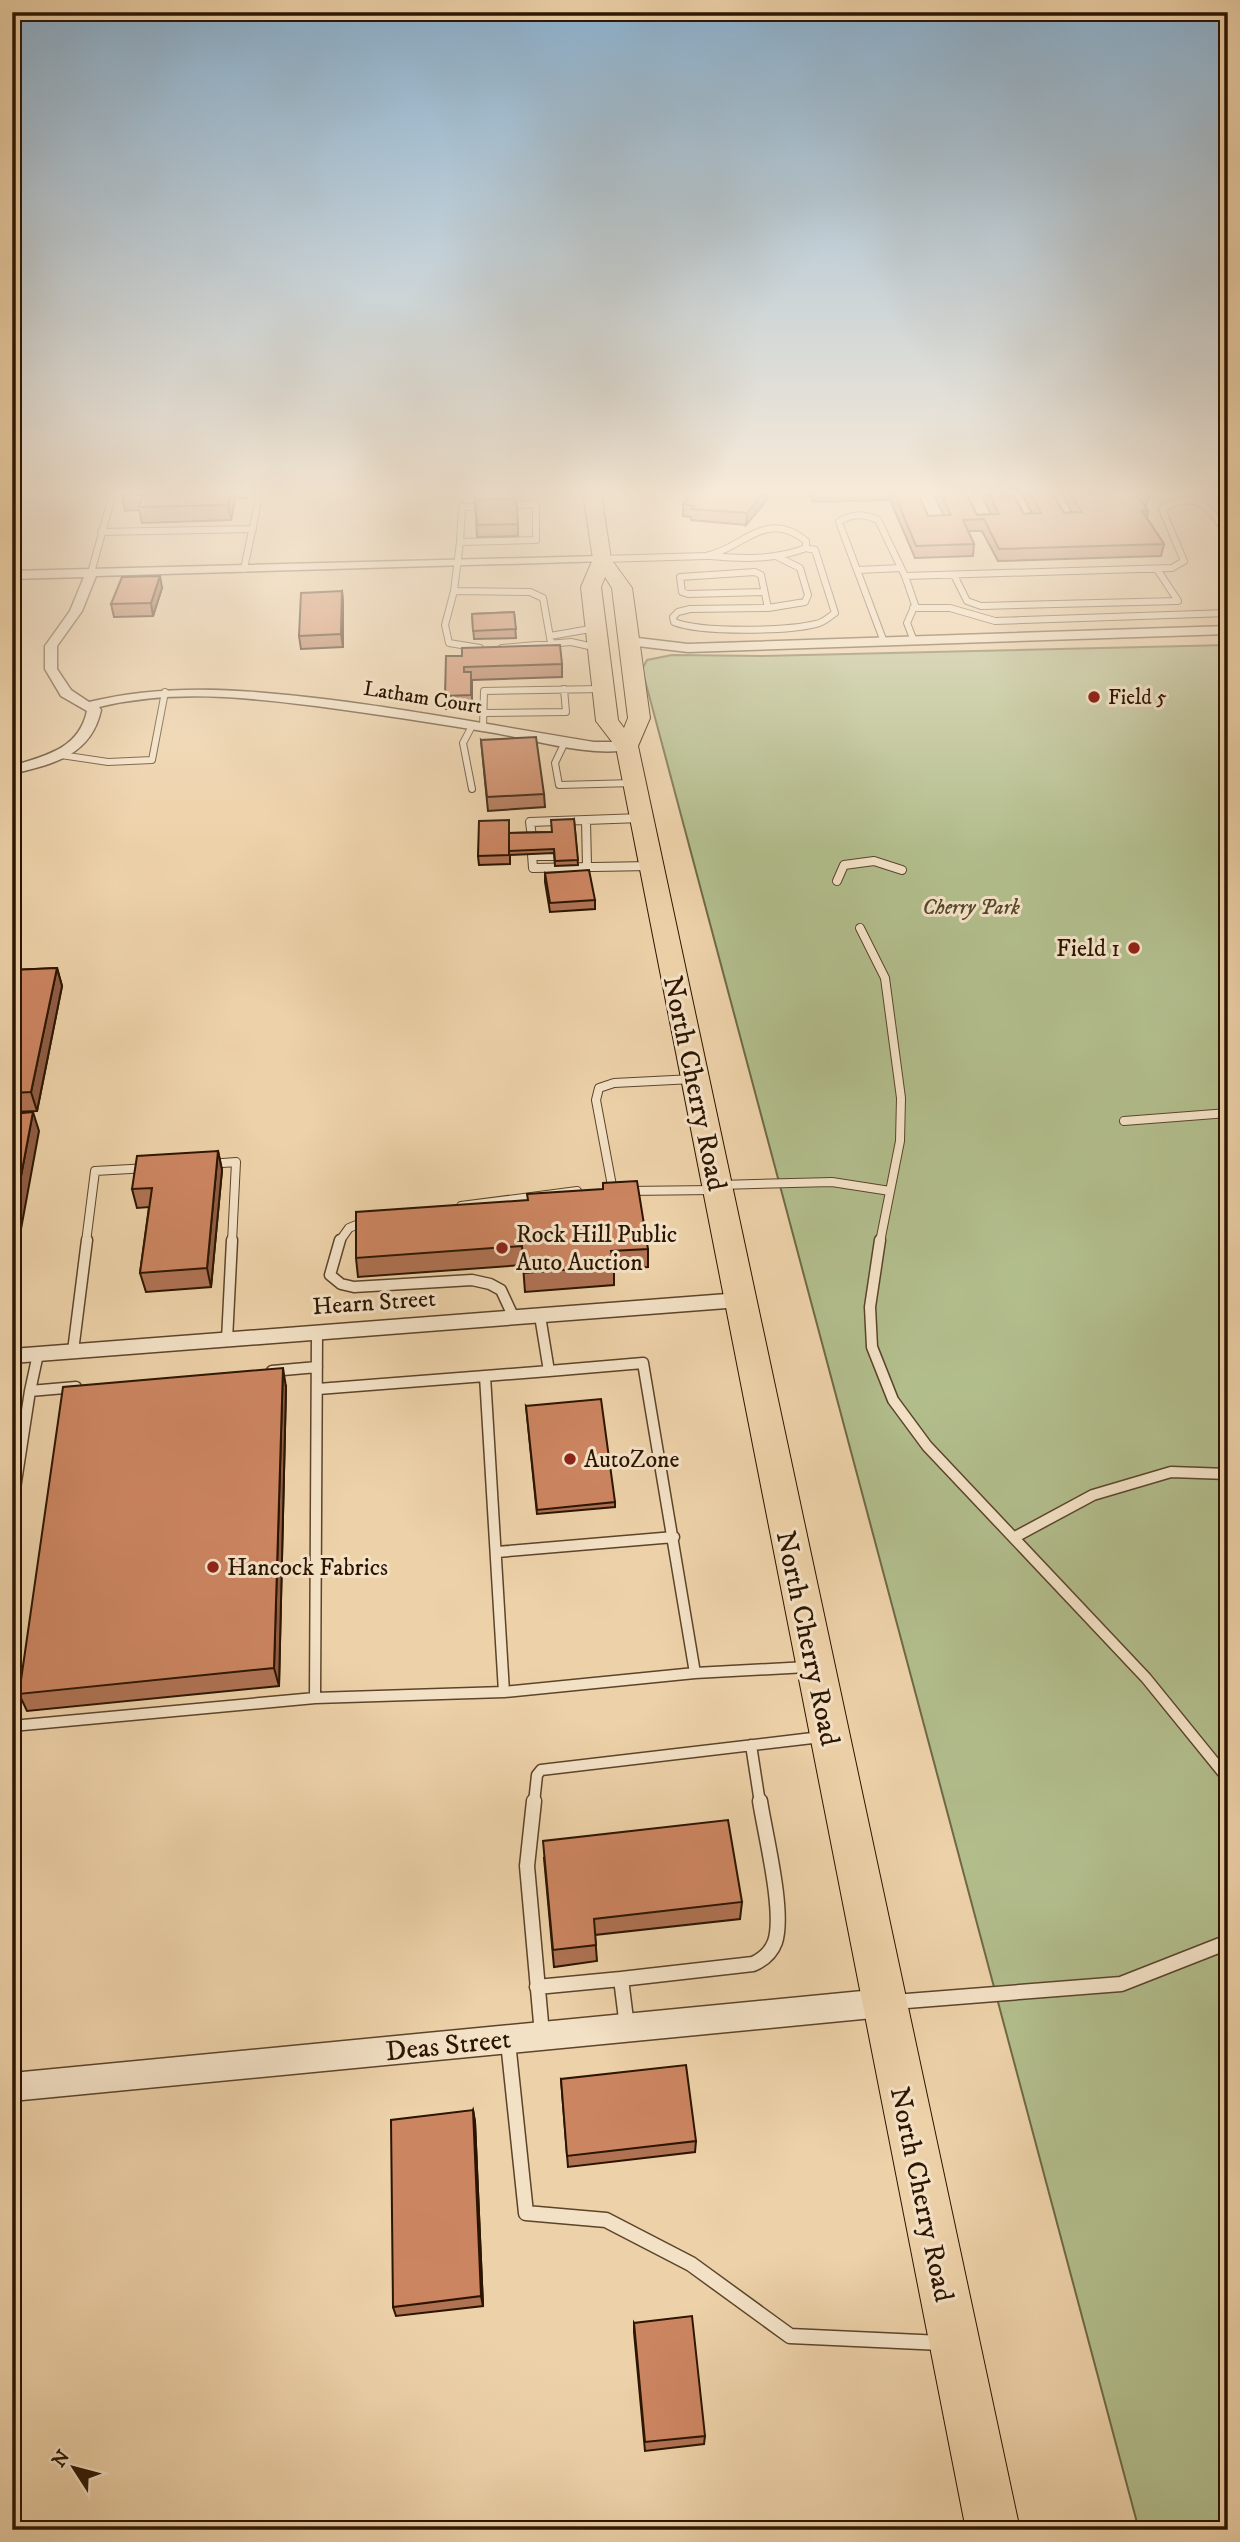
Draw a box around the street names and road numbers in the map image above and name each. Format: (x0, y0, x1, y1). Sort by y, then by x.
street label: Latham Court (362, 676, 484, 720)
street label: North Cherry Road (655, 973, 734, 1194)
street label: Hearn Street (312, 1284, 437, 1322)
street label: North Cherry Road (768, 1528, 847, 1749)
street label: Deas Street (384, 2022, 513, 2069)
street label: North Cherry Road (882, 2084, 961, 2305)

